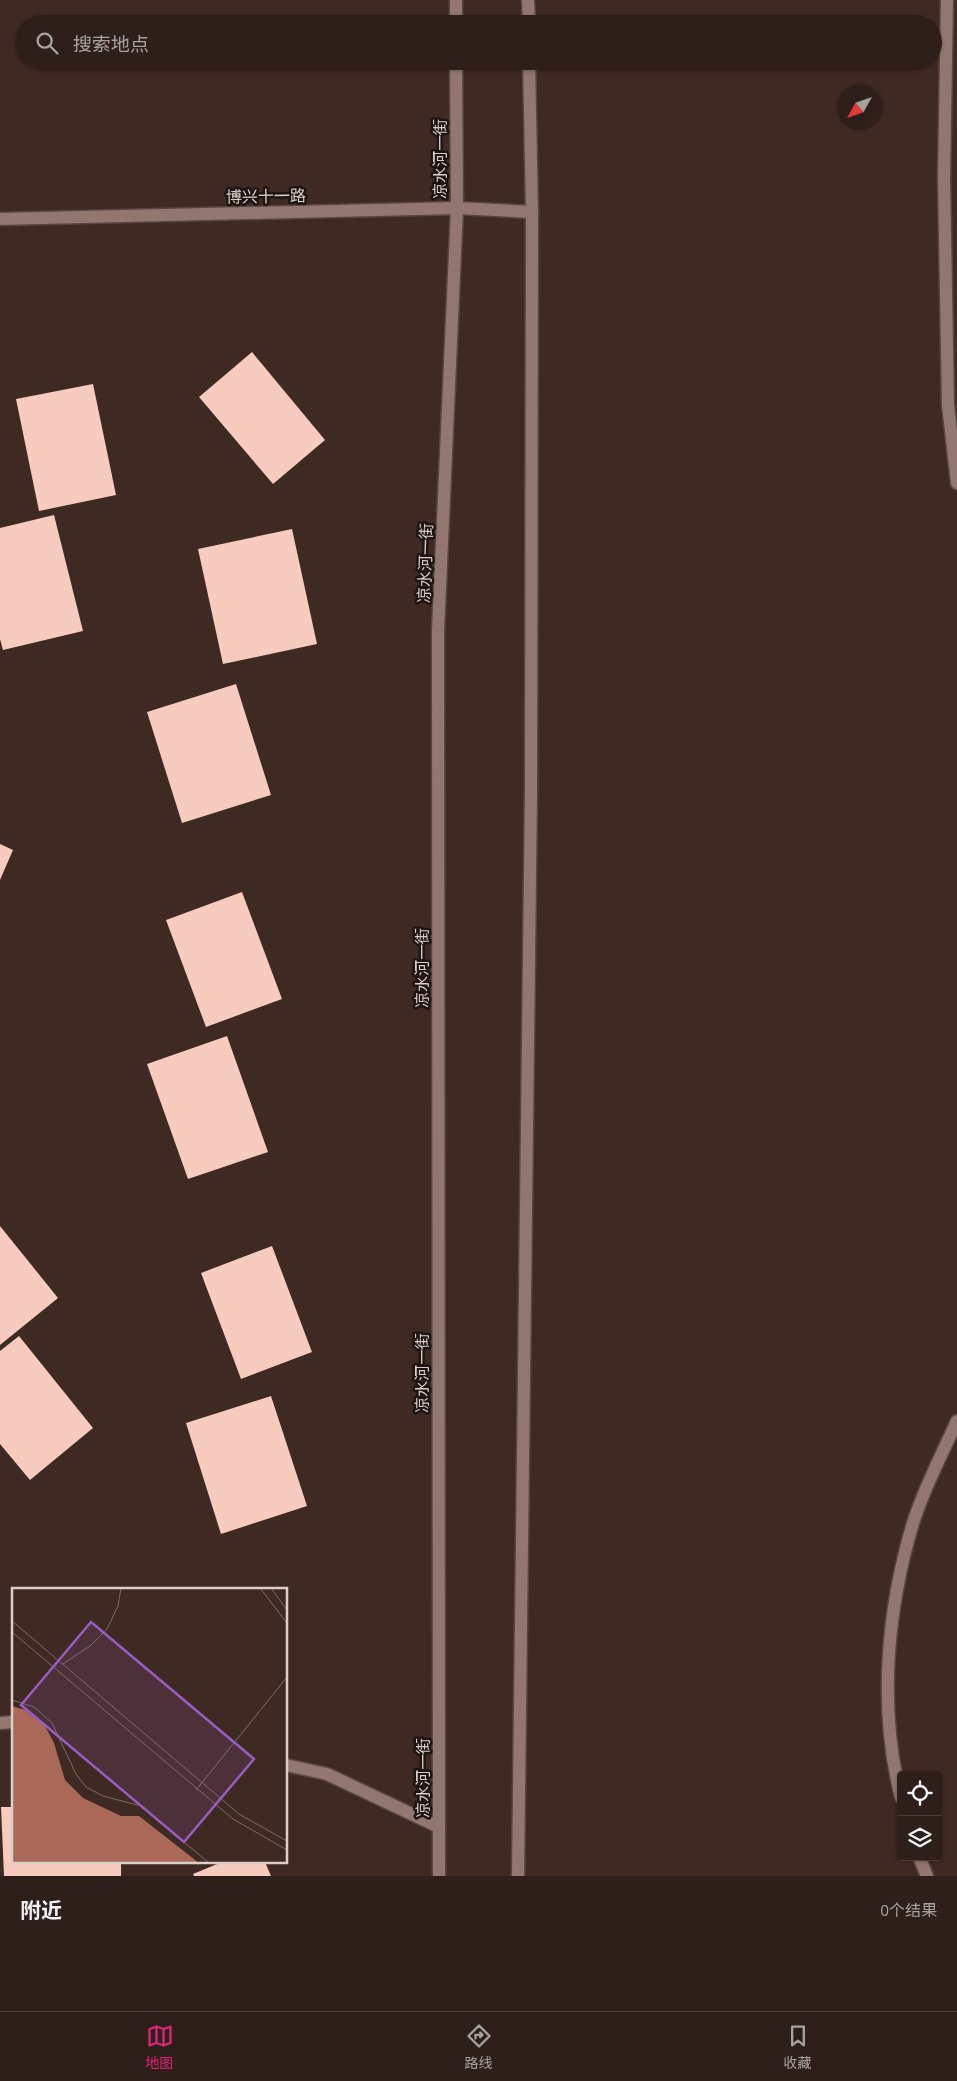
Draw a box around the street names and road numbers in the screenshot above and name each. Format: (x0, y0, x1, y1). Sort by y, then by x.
street label: 凉水河一街 (430, 119, 450, 199)
street label: 博兴十一路 (226, 185, 306, 207)
street label: 凉水河一街 (414, 523, 436, 603)
street label: 凉水河一街 (412, 928, 432, 1008)
street label: 凉水河一街 (412, 1333, 432, 1413)
street label: 凉水河一街 (413, 1738, 433, 1818)

